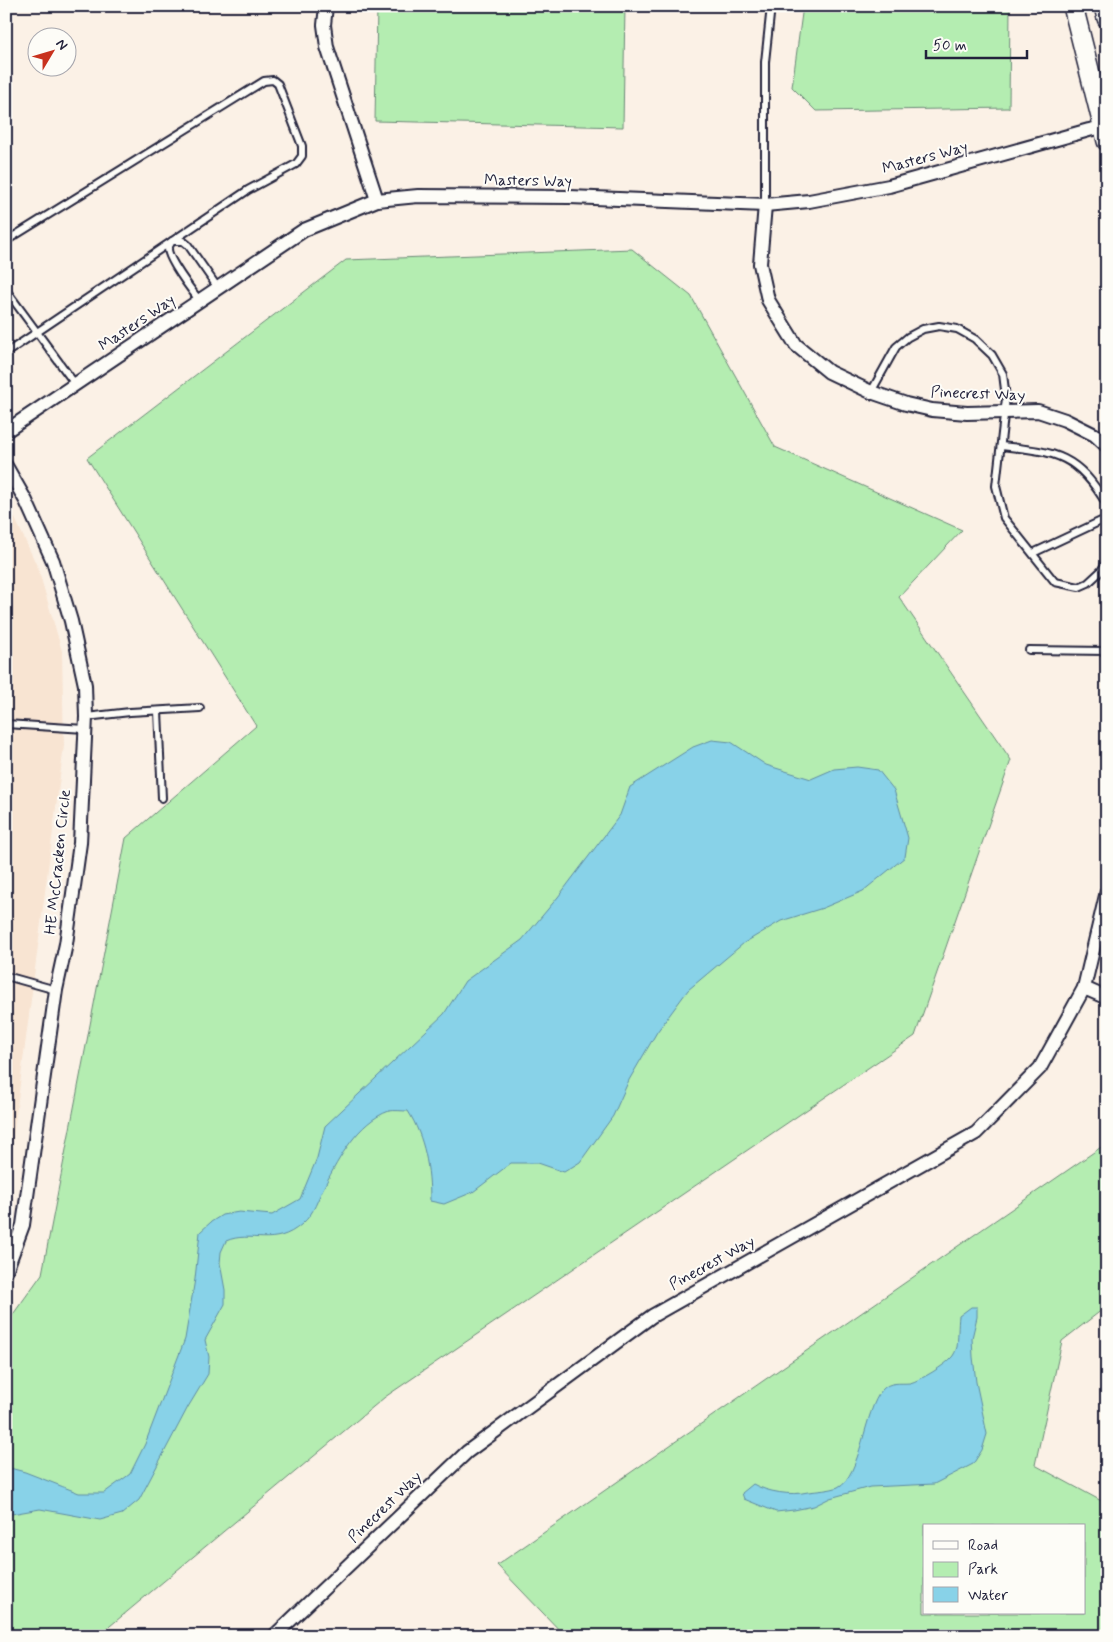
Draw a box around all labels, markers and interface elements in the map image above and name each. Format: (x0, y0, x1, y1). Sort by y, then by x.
north arrow (28, 28, 78, 78)
scale bar (926, 28, 1027, 60)
text: N (51, 35, 71, 54)
text: 50 m (933, 36, 967, 56)
street label: Masters Way (880, 136, 970, 180)
street label: Masters Way (484, 170, 572, 192)
street label: Masters Way (95, 290, 179, 356)
street label: Pinecrest Way (930, 382, 1026, 406)
street label: HE McCracken Circle (40, 788, 76, 936)
street label: Pinecrest Way (665, 1231, 759, 1295)
street label: Pinecrest Way (344, 1467, 426, 1547)
legend (923, 1524, 1086, 1614)
text: Road (968, 1536, 998, 1556)
text: Park (968, 1560, 998, 1580)
text: Water (968, 1586, 1008, 1606)

